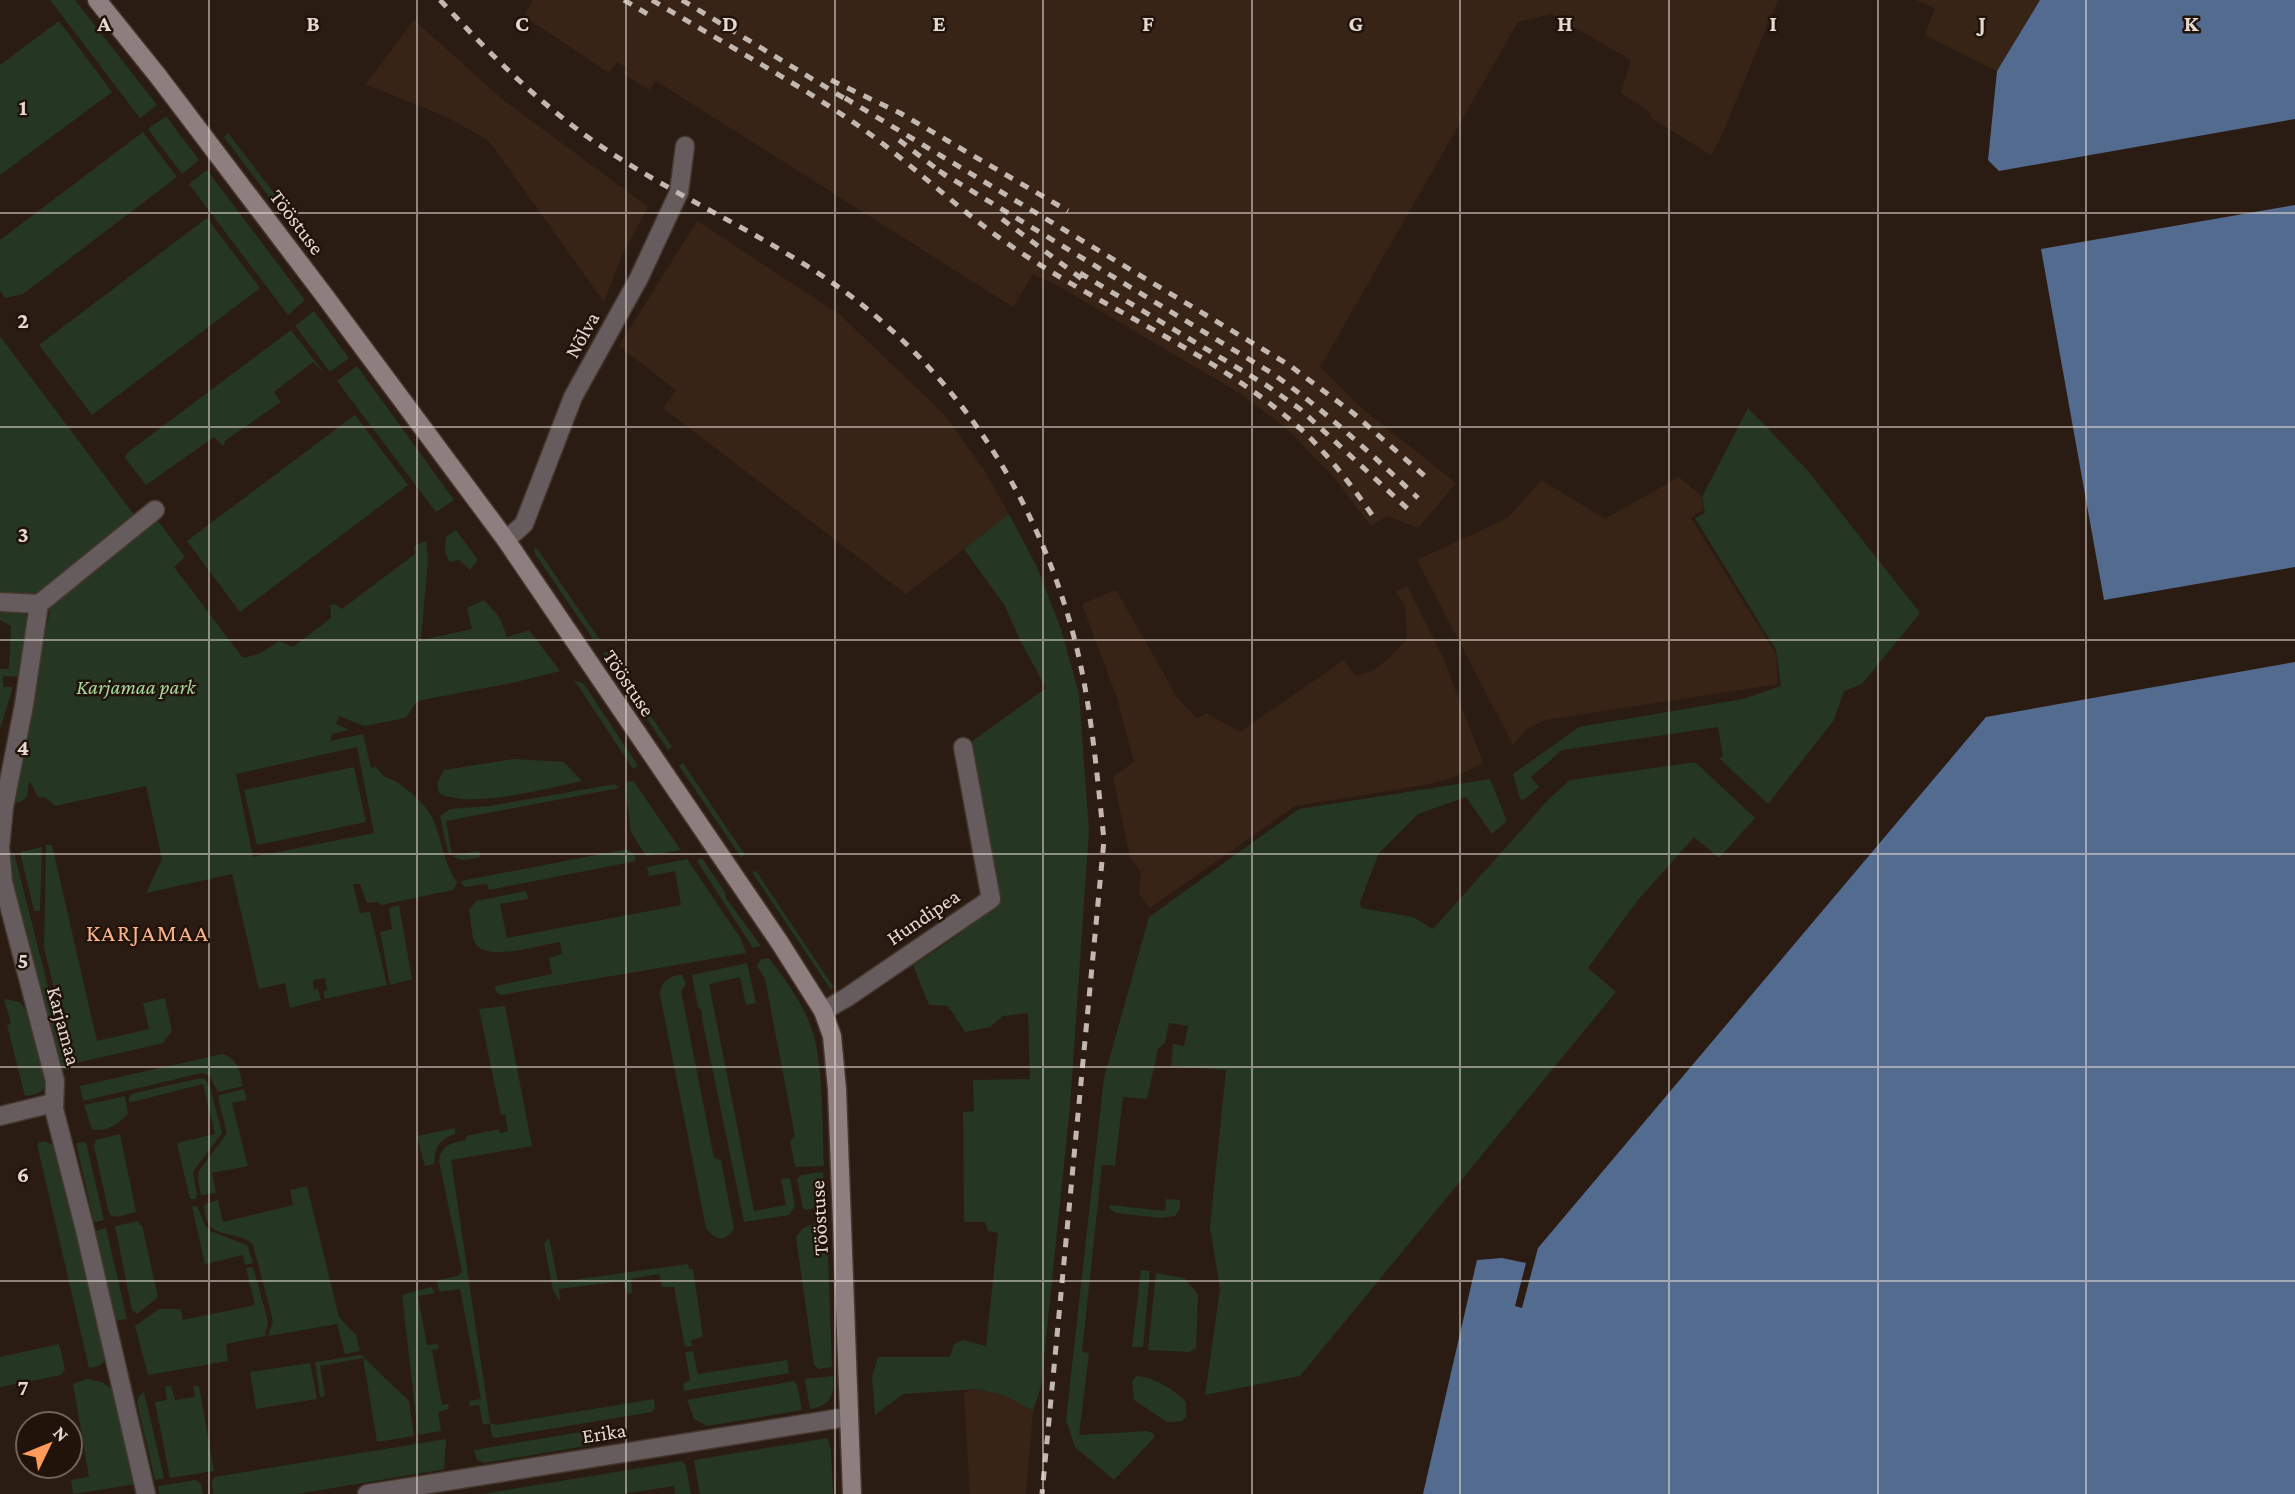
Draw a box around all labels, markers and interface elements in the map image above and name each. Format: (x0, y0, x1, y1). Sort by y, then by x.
text: A (96, 10, 111, 36)
text: B (306, 10, 320, 36)
text: C (515, 10, 529, 36)
text: D (722, 10, 738, 36)
text: E (932, 10, 946, 36)
text: F (1142, 10, 1154, 36)
text: G (1349, 10, 1364, 36)
text: H (1557, 10, 1573, 36)
text: I (1769, 10, 1777, 36)
text: J (1976, 10, 1986, 36)
text: K (2184, 10, 2199, 36)
text: 1 (19, 94, 28, 120)
street label: Tööstuse (265, 185, 329, 259)
text: 2 (17, 307, 29, 333)
street label: Nõlva (560, 308, 604, 362)
text: 3 (17, 521, 29, 547)
street label: Tööstuse (598, 645, 660, 721)
park label: Karjamaa park (76, 675, 197, 699)
text: 4 (17, 734, 29, 760)
street label: Hundipea (882, 884, 964, 950)
district label: KARJAMAA (86, 919, 210, 946)
text: 5 (17, 947, 29, 973)
street label: Karjamaa (42, 984, 86, 1068)
text: 6 (17, 1161, 29, 1187)
street label: Tööstuse (805, 1180, 833, 1256)
text: 7 (17, 1374, 29, 1400)
north arrow (14, 1410, 84, 1480)
street label: Erika (580, 1418, 628, 1448)
text: N (49, 1422, 73, 1446)

